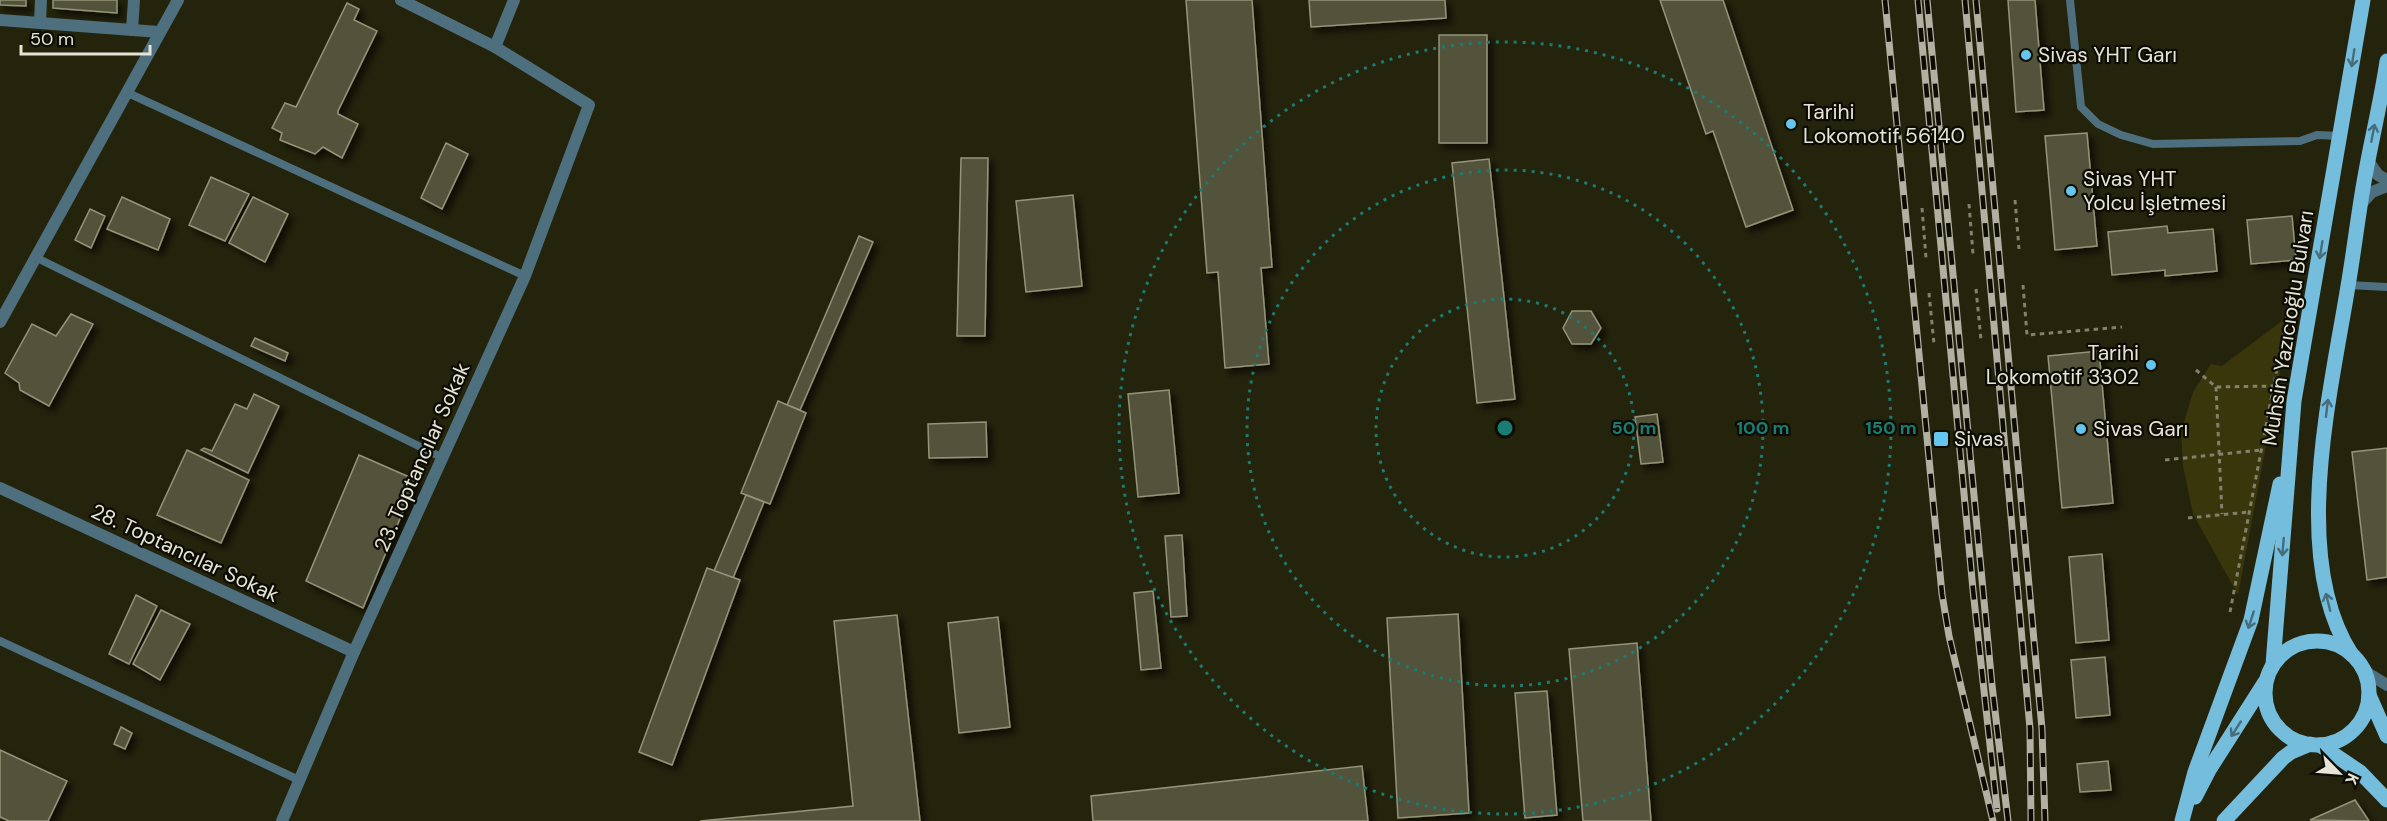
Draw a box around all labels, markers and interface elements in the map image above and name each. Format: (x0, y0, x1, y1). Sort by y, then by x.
scale bar (21, 18, 150, 56)
text: 50 m (30, 27, 74, 51)
place label: Sivas YHT Garı (2038, 41, 2177, 69)
one-way arrow (2348, 47, 2359, 67)
marker: Sivas YHT Garı (2019, 48, 2033, 62)
place label: Tarihi Lokomotif 56140 (1803, 98, 1965, 150)
marker: Tarihi Lokomotif 56140 (1784, 117, 1798, 131)
one-way arrow (2368, 124, 2379, 143)
place label: Sivas YHT Yolcu İşletmesi (2083, 165, 2226, 217)
marker: Sivas YHT Yolcu İşletmesi (2064, 184, 2078, 198)
street label: Muhsin Yazıcıoğlu Bulvarı (2256, 208, 2320, 448)
one-way arrow (2316, 240, 2327, 260)
place label: Tarihi Lokomotif 3302 (1986, 339, 2139, 391)
street label: 23. Toptancılar Sokak (368, 358, 477, 556)
marker: Tarihi Lokomotif 3302 (2144, 358, 2158, 372)
one-way arrow (2321, 399, 2332, 419)
place label: Sivas Garı (2093, 415, 2188, 443)
text: 50 m (1611, 416, 1657, 440)
text: 100 m (1736, 416, 1790, 440)
text: 150 m (1865, 416, 1917, 440)
centre of rings (1495, 418, 1515, 438)
marker: Sivas Garı (2074, 422, 2088, 436)
place label: Sivas (1954, 425, 2004, 453)
marker: Sivas (1932, 430, 1950, 448)
street label: 28. Toptancılar Sokak (86, 497, 284, 609)
one-way arrow (2277, 537, 2288, 557)
one-way arrow (2322, 593, 2334, 612)
one-way arrow (2245, 610, 2256, 629)
one-way arrow (2229, 720, 2241, 737)
north arrow (2309, 743, 2369, 803)
text: K (2340, 770, 2364, 789)

